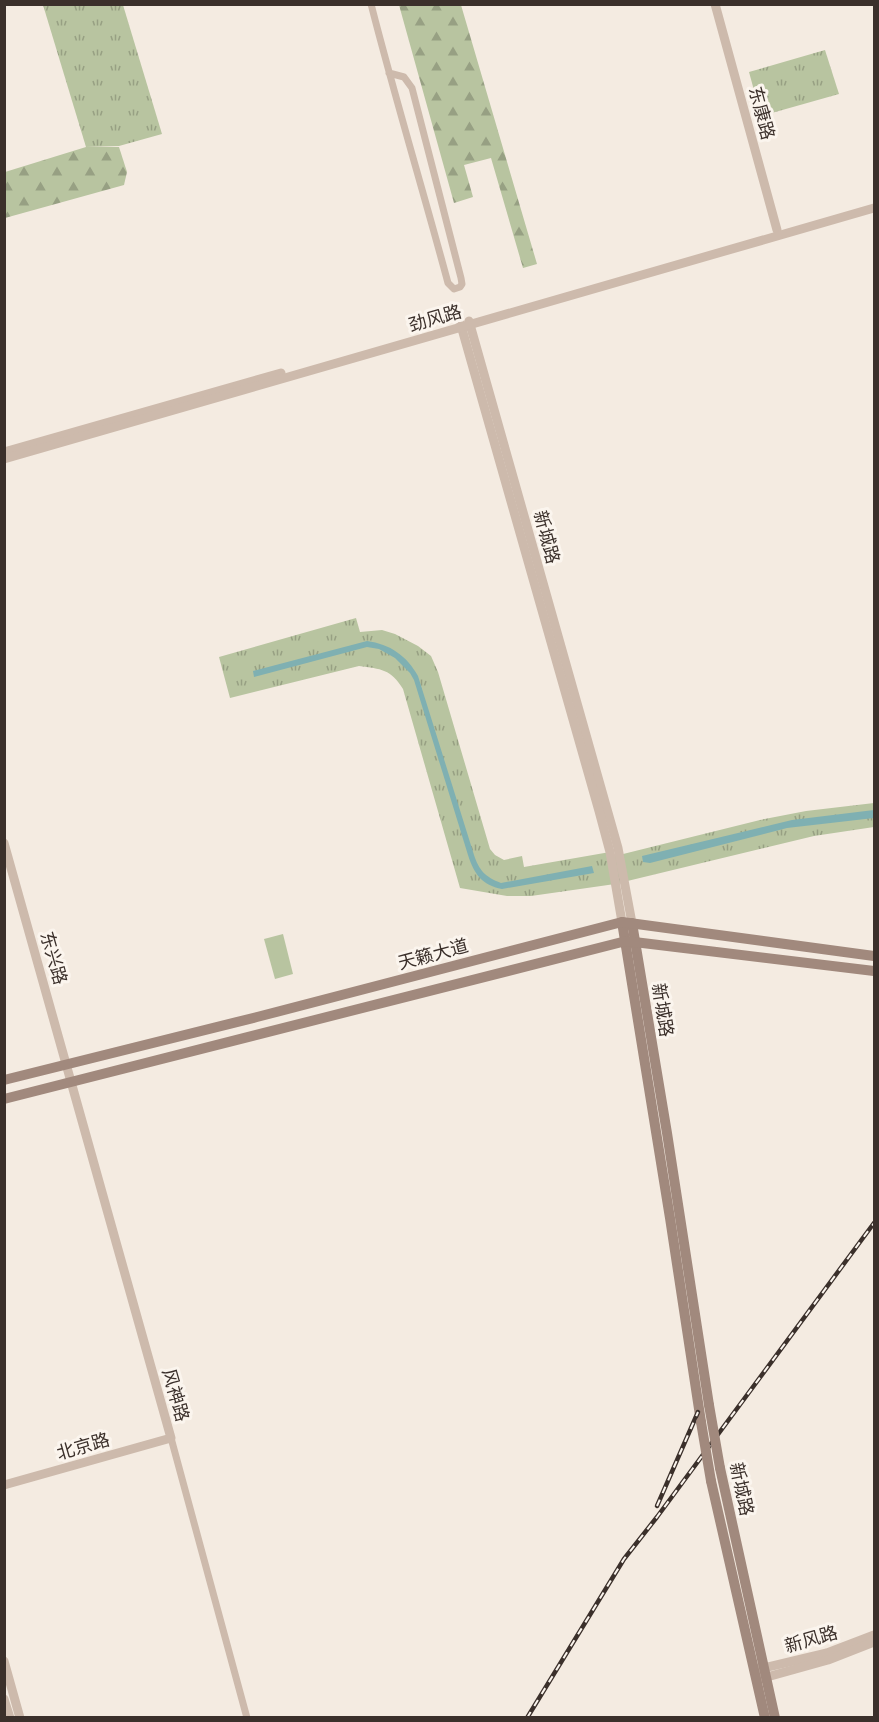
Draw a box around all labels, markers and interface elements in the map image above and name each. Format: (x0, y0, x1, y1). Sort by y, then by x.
street label: 东康路 (742, 83, 782, 143)
street label: 劲风路 (405, 298, 465, 338)
street label: 新城路 (527, 507, 567, 567)
street label: 东兴路 (34, 928, 74, 988)
street label: 天籁大道 (395, 932, 471, 976)
street label: 新城路 (645, 981, 681, 1039)
street label: 风神路 (156, 1365, 196, 1425)
street label: 北京路 (53, 1426, 113, 1466)
street label: 新城路 (723, 1460, 761, 1518)
street label: 新风路 (781, 1619, 841, 1659)

